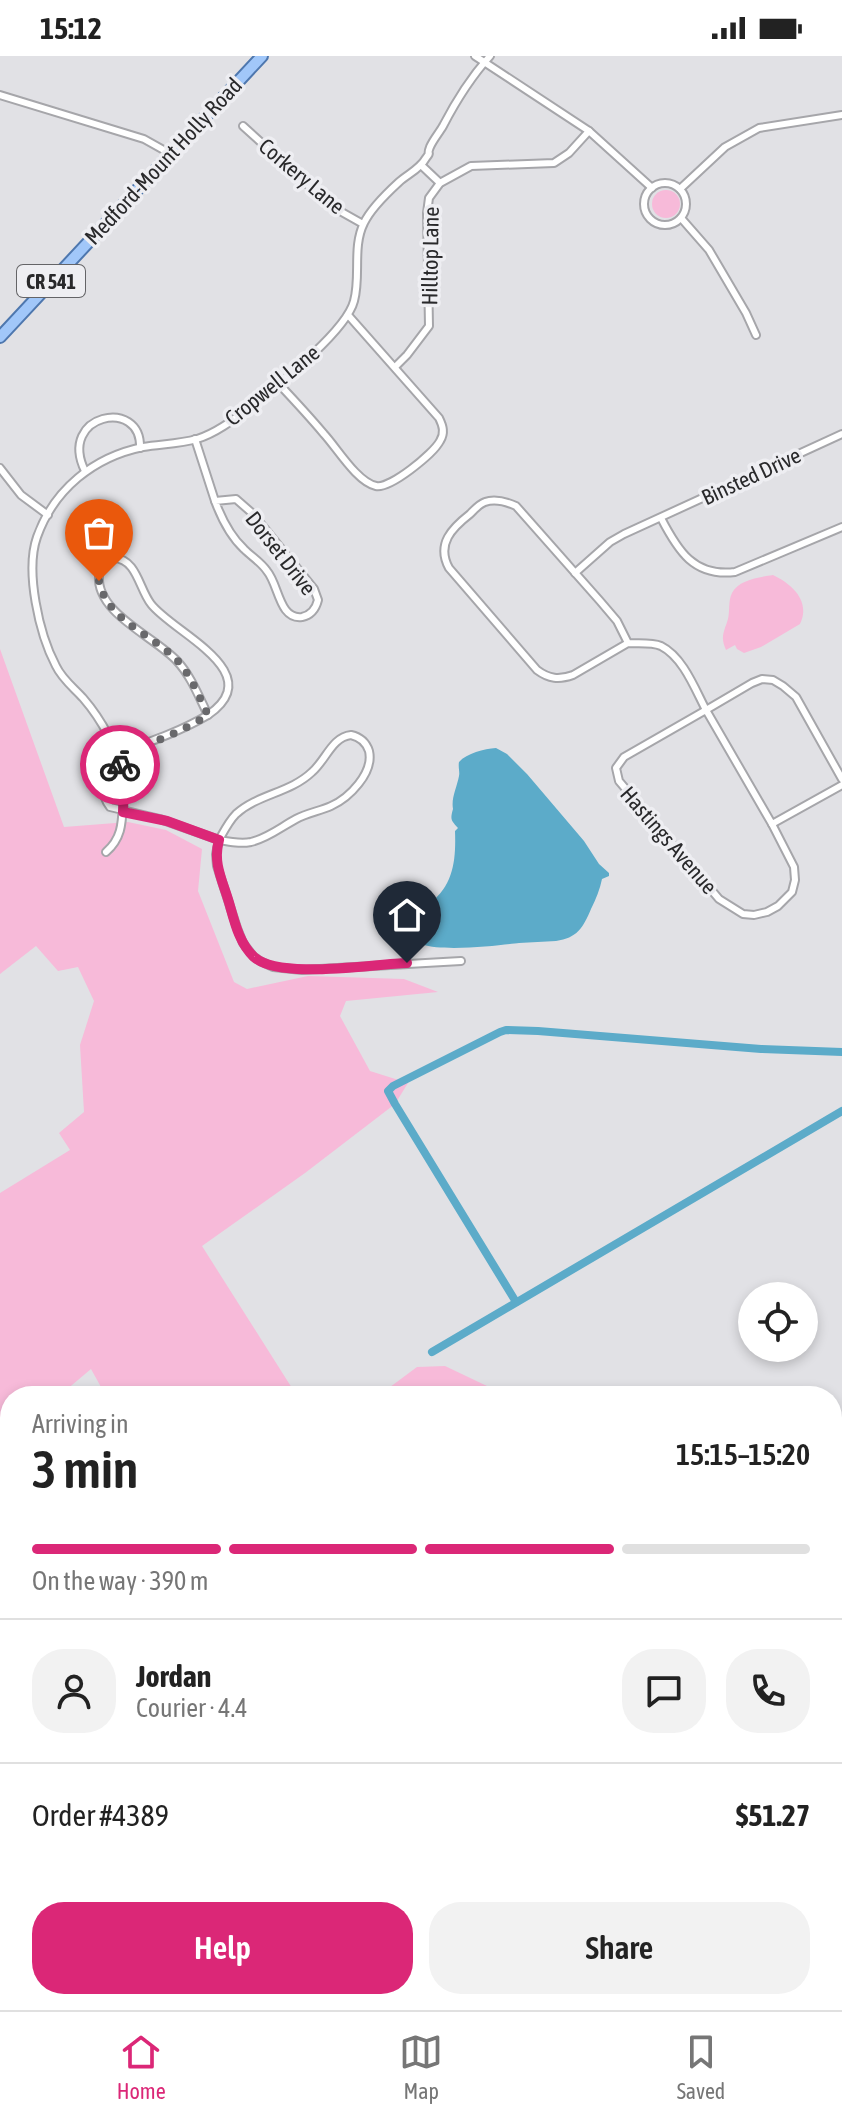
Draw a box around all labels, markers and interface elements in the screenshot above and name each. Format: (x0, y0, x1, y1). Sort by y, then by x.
text: 15:12 (40, 11, 102, 45)
street label: Medford-Mount Holly Road (79, 72, 247, 250)
street label: Corkery Lane (254, 133, 350, 219)
street label: Hilltop Lane (416, 206, 444, 306)
road number: CR 541 (17, 265, 85, 297)
street label: Cropwell Lane (220, 339, 324, 431)
street label: Binsted Drive (697, 442, 805, 510)
pin (65, 499, 133, 581)
street label: Dorset Drive (240, 506, 322, 600)
icon: bag (77, 511, 121, 555)
courier (80, 725, 160, 805)
icon: bike (98, 743, 142, 787)
street label: Hastings Avenue (615, 781, 723, 899)
pin (373, 881, 441, 963)
icon: home (385, 893, 429, 937)
map controls (738, 1282, 818, 1362)
button: locate (738, 1282, 818, 1362)
text: Arriving in (32, 1409, 129, 1439)
text: 15:15–15:20 (676, 1437, 810, 1471)
text: 3 min (32, 1439, 138, 1499)
text: On the way · 390 m (32, 1566, 209, 1596)
button: person (32, 1649, 116, 1733)
button: chat (622, 1649, 706, 1733)
button: phone (726, 1649, 810, 1733)
text: Jordan (136, 1659, 211, 1693)
text: Courier · 4.4 (136, 1693, 247, 1723)
text: Order #4389 (32, 1798, 169, 1832)
text: $51.27 (736, 1798, 810, 1832)
button: Help (32, 1902, 413, 1994)
button: Share (429, 1902, 810, 1994)
tab: Home (117, 2030, 166, 2104)
tab: Map (399, 2030, 443, 2104)
tab: Saved (677, 2030, 725, 2104)

